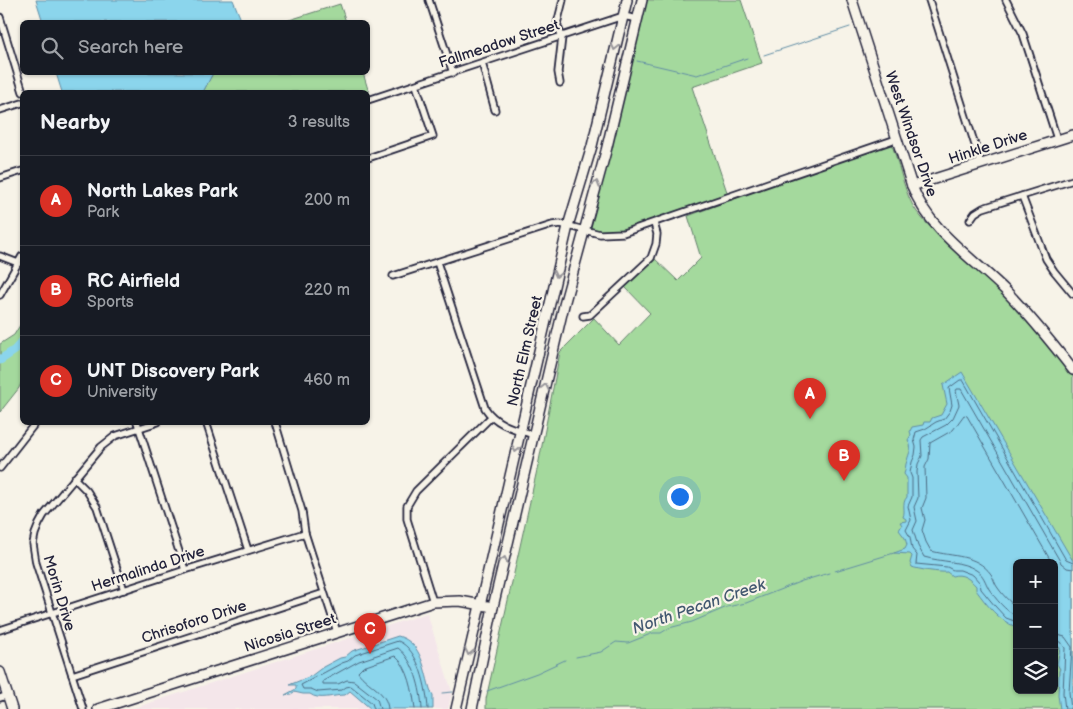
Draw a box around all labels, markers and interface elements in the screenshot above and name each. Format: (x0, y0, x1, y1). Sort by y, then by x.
street label: Fallmeadow Street (436, 15, 562, 72)
search box (20, 20, 370, 75)
icon: search (38, 34, 66, 62)
text: Search here (78, 36, 183, 59)
one-way arrow (610, 43, 621, 52)
street label: West Windsor Drive (881, 69, 941, 199)
text: Nearby (40, 110, 110, 135)
text: 3 results (288, 113, 350, 132)
street label: Hinkle Drive (946, 125, 1030, 169)
text: North Lakes Park (87, 180, 238, 203)
one-way arrow (591, 180, 601, 188)
text: A (51, 191, 61, 210)
text: 200 m (304, 191, 350, 210)
text: Park (87, 203, 119, 222)
one-way arrow (552, 269, 563, 278)
text: RC Airfield (87, 270, 180, 293)
text: B (50, 281, 62, 300)
text: 220 m (304, 281, 350, 300)
text: Sports (87, 293, 134, 312)
street label: North Elm Street (503, 293, 547, 408)
text: UNT Discovery Park (87, 360, 259, 383)
text: C (50, 371, 62, 390)
text: 460 m (304, 371, 350, 390)
pin: A (794, 378, 826, 419)
text: University (87, 383, 158, 402)
one-way arrow (539, 383, 550, 392)
pin: B (828, 440, 860, 481)
one-way arrow (511, 444, 522, 453)
your location (667, 484, 693, 510)
street label: Hermalinda Drive (89, 542, 207, 596)
street label: Morin Drive (38, 553, 80, 633)
one-way arrow (498, 555, 509, 564)
map controls (1013, 559, 1058, 694)
button: + (1013, 559, 1058, 604)
water label: North Pecan Creek (630, 575, 769, 639)
street label: Chrisoforo Drive (139, 596, 249, 648)
button: − (1013, 604, 1058, 649)
street label: Nicosia Street (242, 609, 339, 657)
pin: C (354, 613, 386, 654)
one-way arrow (464, 647, 475, 656)
button: layers (1013, 649, 1058, 694)

